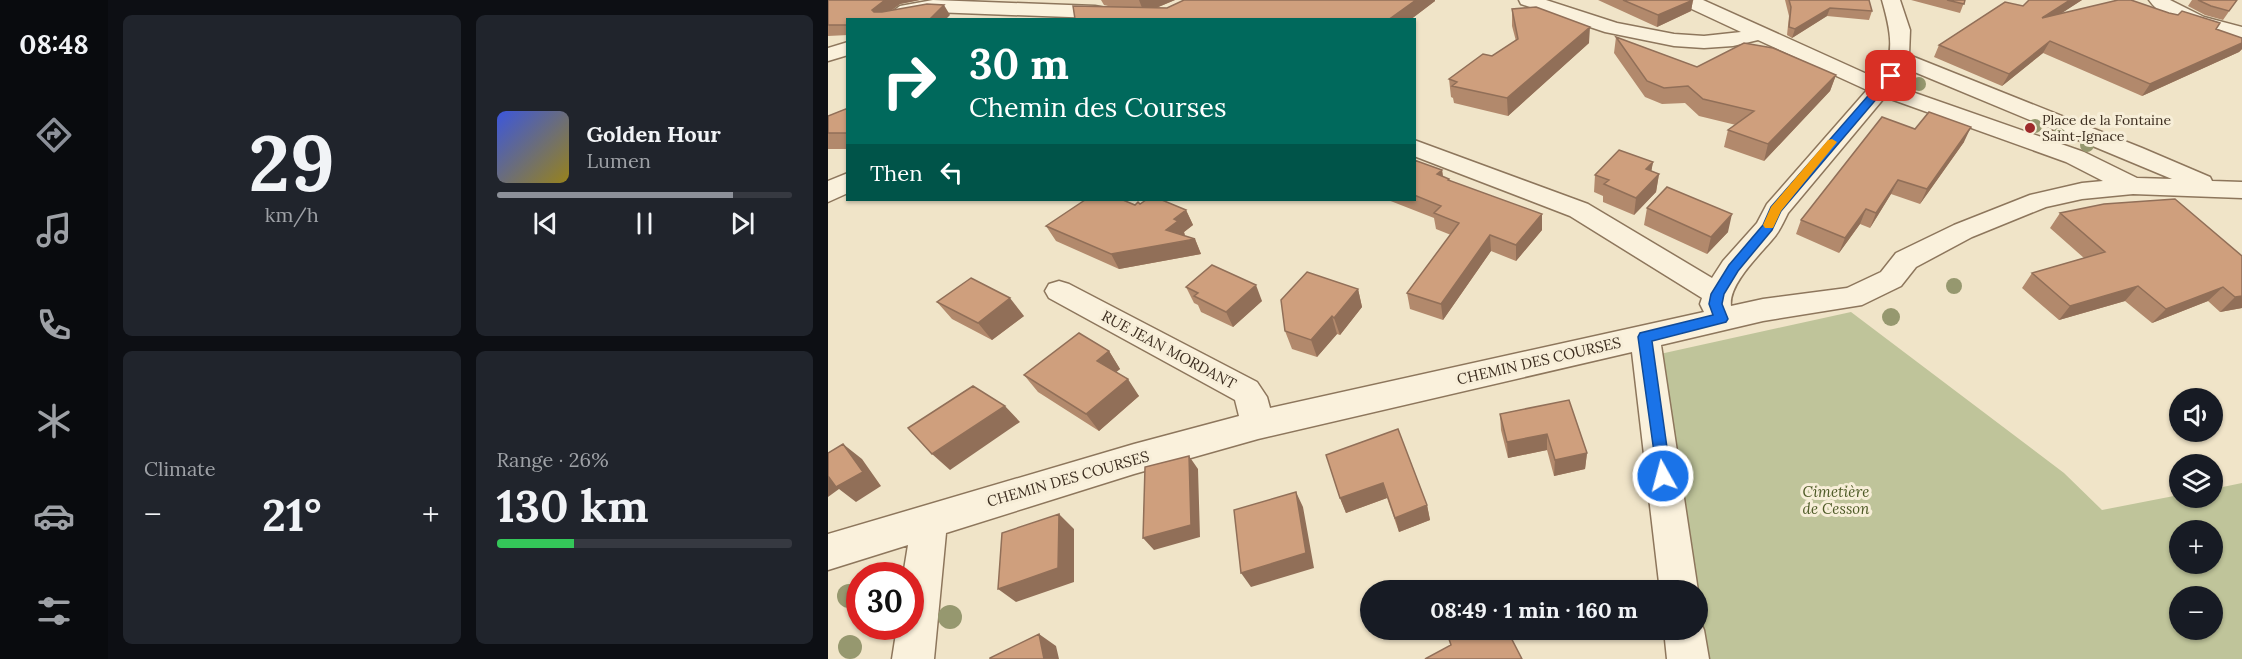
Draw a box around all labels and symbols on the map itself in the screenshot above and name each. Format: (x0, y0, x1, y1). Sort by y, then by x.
pin (1865, 50, 1916, 101)
place label: Place de la Fontaine Saint-Ignace (2042, 111, 2172, 145)
marker: Place de la Fontaine Saint-Ignace (2023, 121, 2037, 135)
street label: RUE JEAN MORDANT (1099, 306, 1240, 393)
street label: CHEMIN DES COURSES (1455, 332, 1623, 389)
position arrow (1631, 444, 1695, 508)
street label: CHEMIN DES COURSES (985, 446, 1151, 511)
park label: Cimetière de Cesson (1803, 482, 1870, 518)
speed limit sign: 30 (846, 562, 924, 640)

